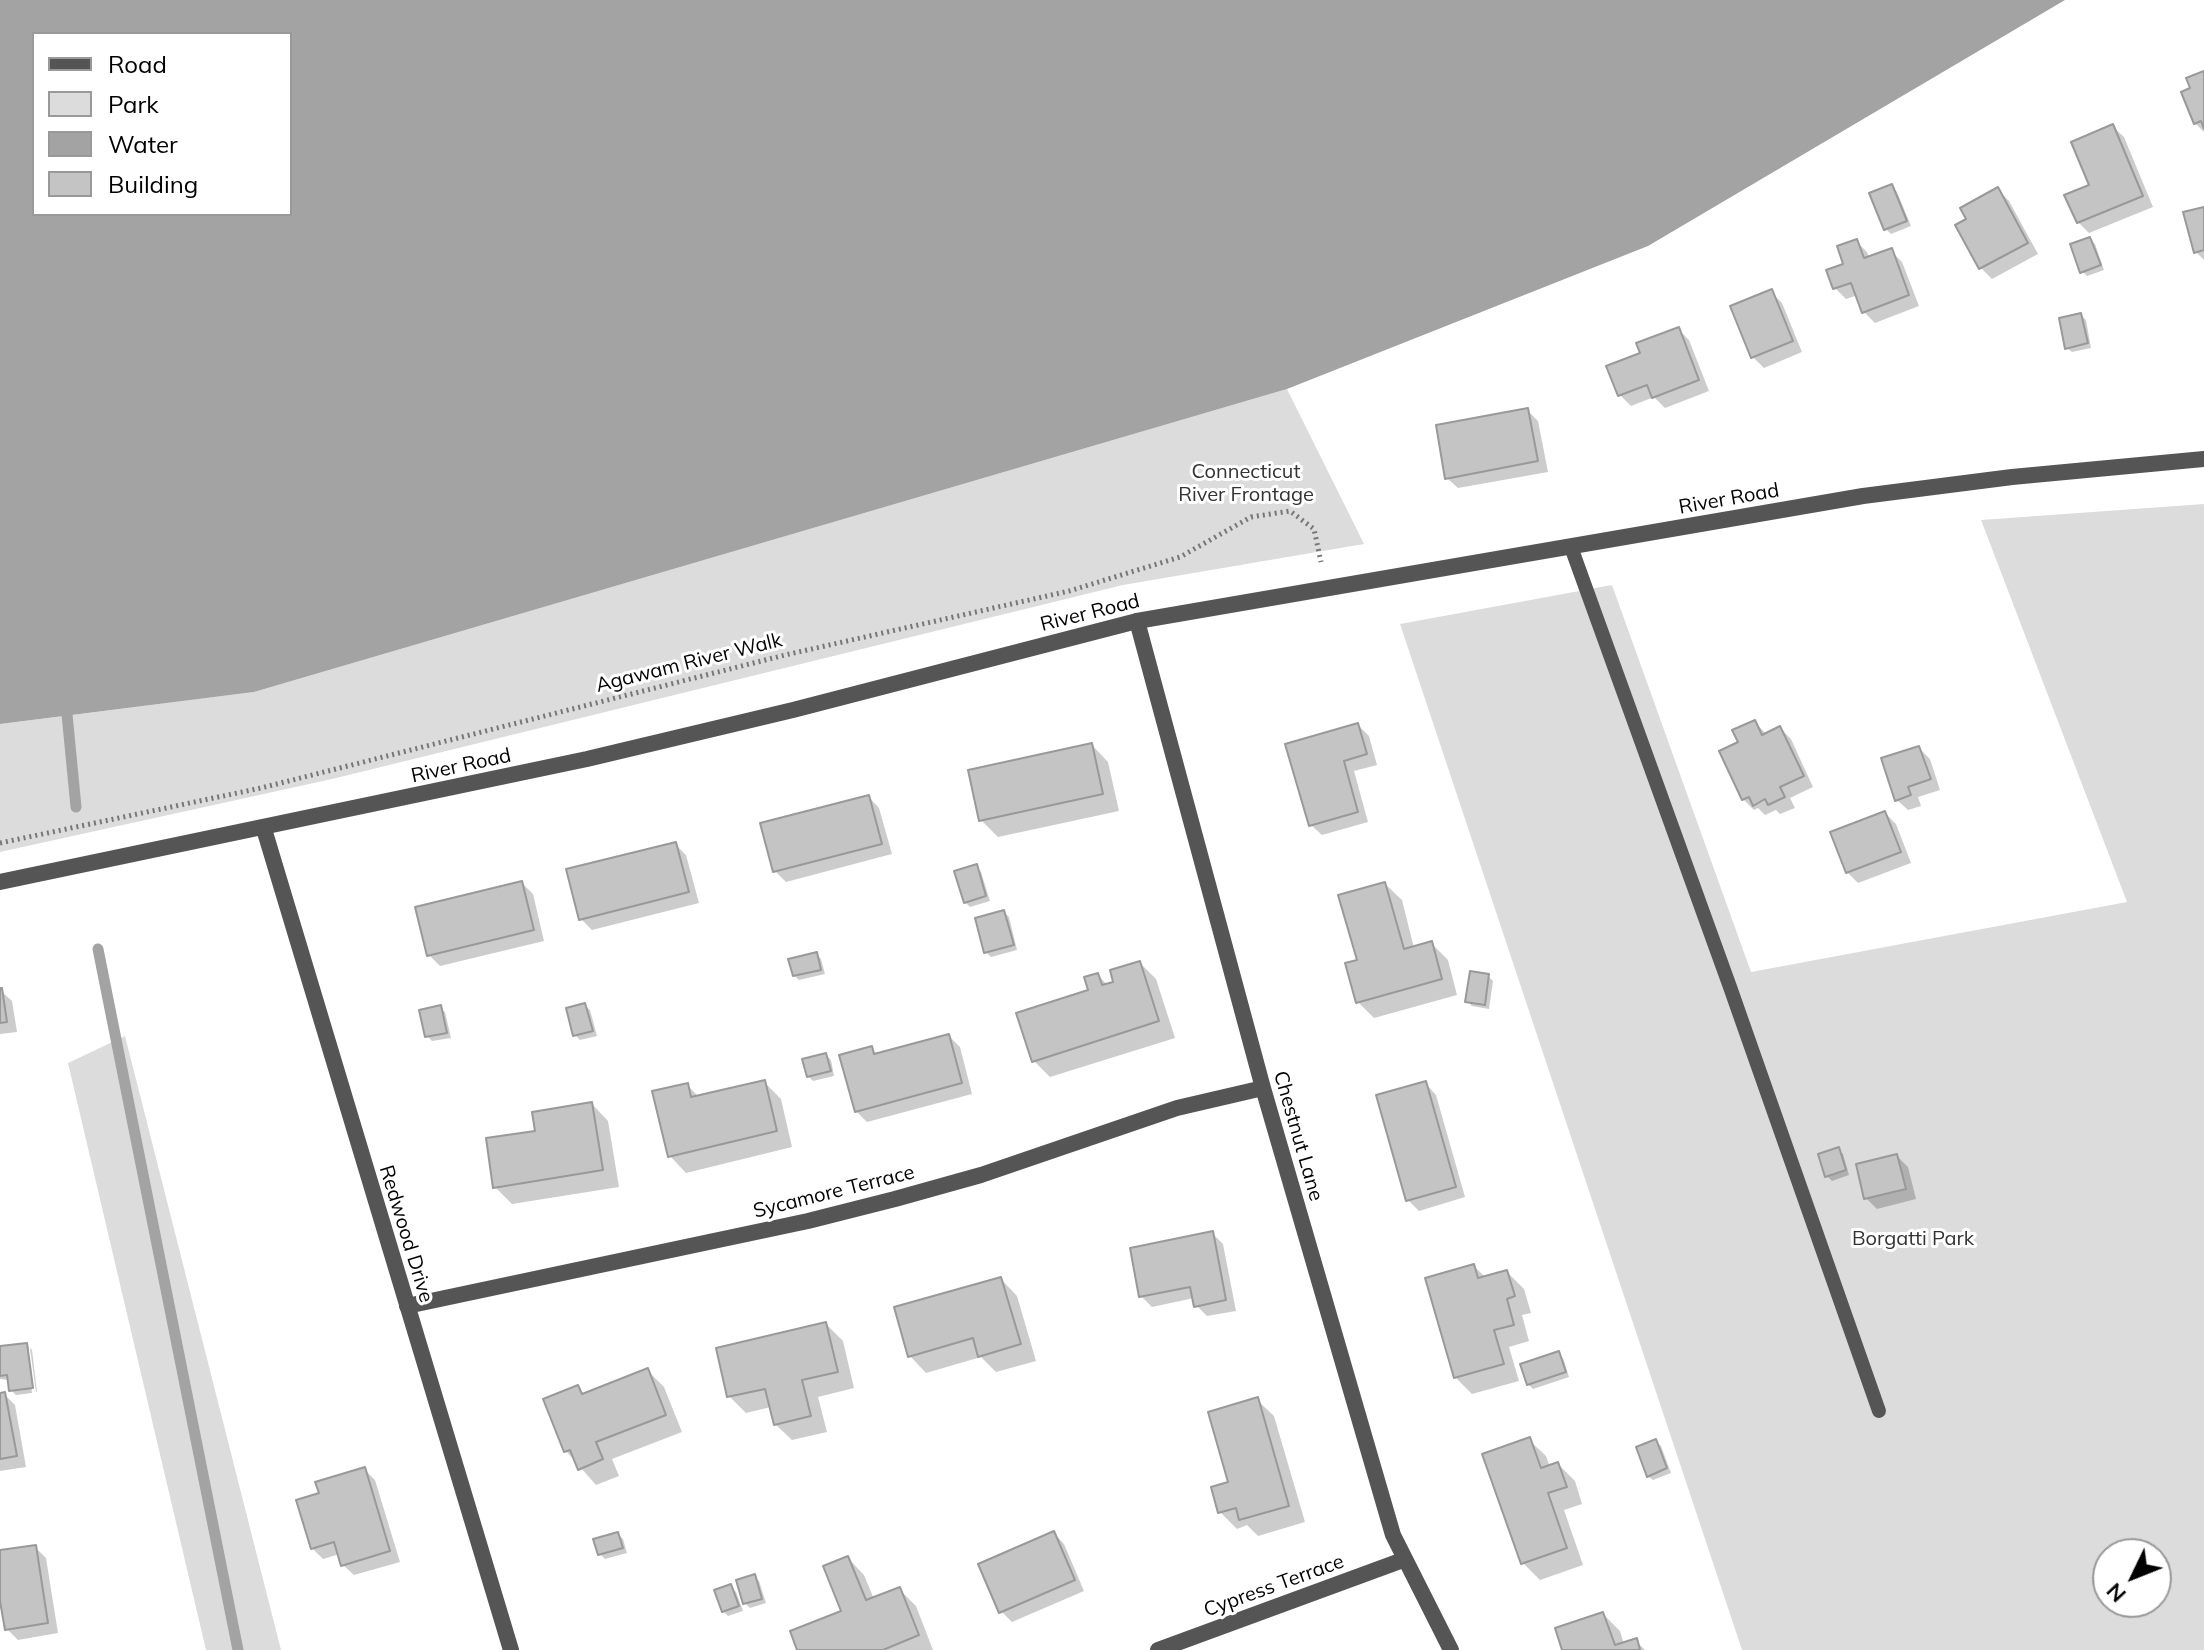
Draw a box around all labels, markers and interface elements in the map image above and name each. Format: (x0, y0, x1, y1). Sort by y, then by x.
legend (32, 32, 292, 216)
text: Road (108, 49, 167, 79)
text: Park (108, 89, 159, 119)
text: Water (108, 129, 178, 159)
text: Building (108, 169, 198, 199)
park label: Connecticut River Frontage (1178, 460, 1314, 507)
street label: River Road (1677, 478, 1781, 520)
street label: River Road (1038, 589, 1142, 637)
street label: Agawam River Walk (593, 628, 785, 698)
street label: River Road (409, 744, 513, 788)
street label: Chestnut Lane (1268, 1068, 1328, 1204)
street label: Sycamore Terrace (751, 1160, 917, 1224)
street label: Redwood Drive (374, 1163, 438, 1305)
park label: Borgatti Park (1852, 1227, 1974, 1251)
north arrow (2092, 1538, 2172, 1618)
street label: Cypress Terrace (1201, 1550, 1347, 1622)
text: N (2100, 1577, 2132, 1609)

